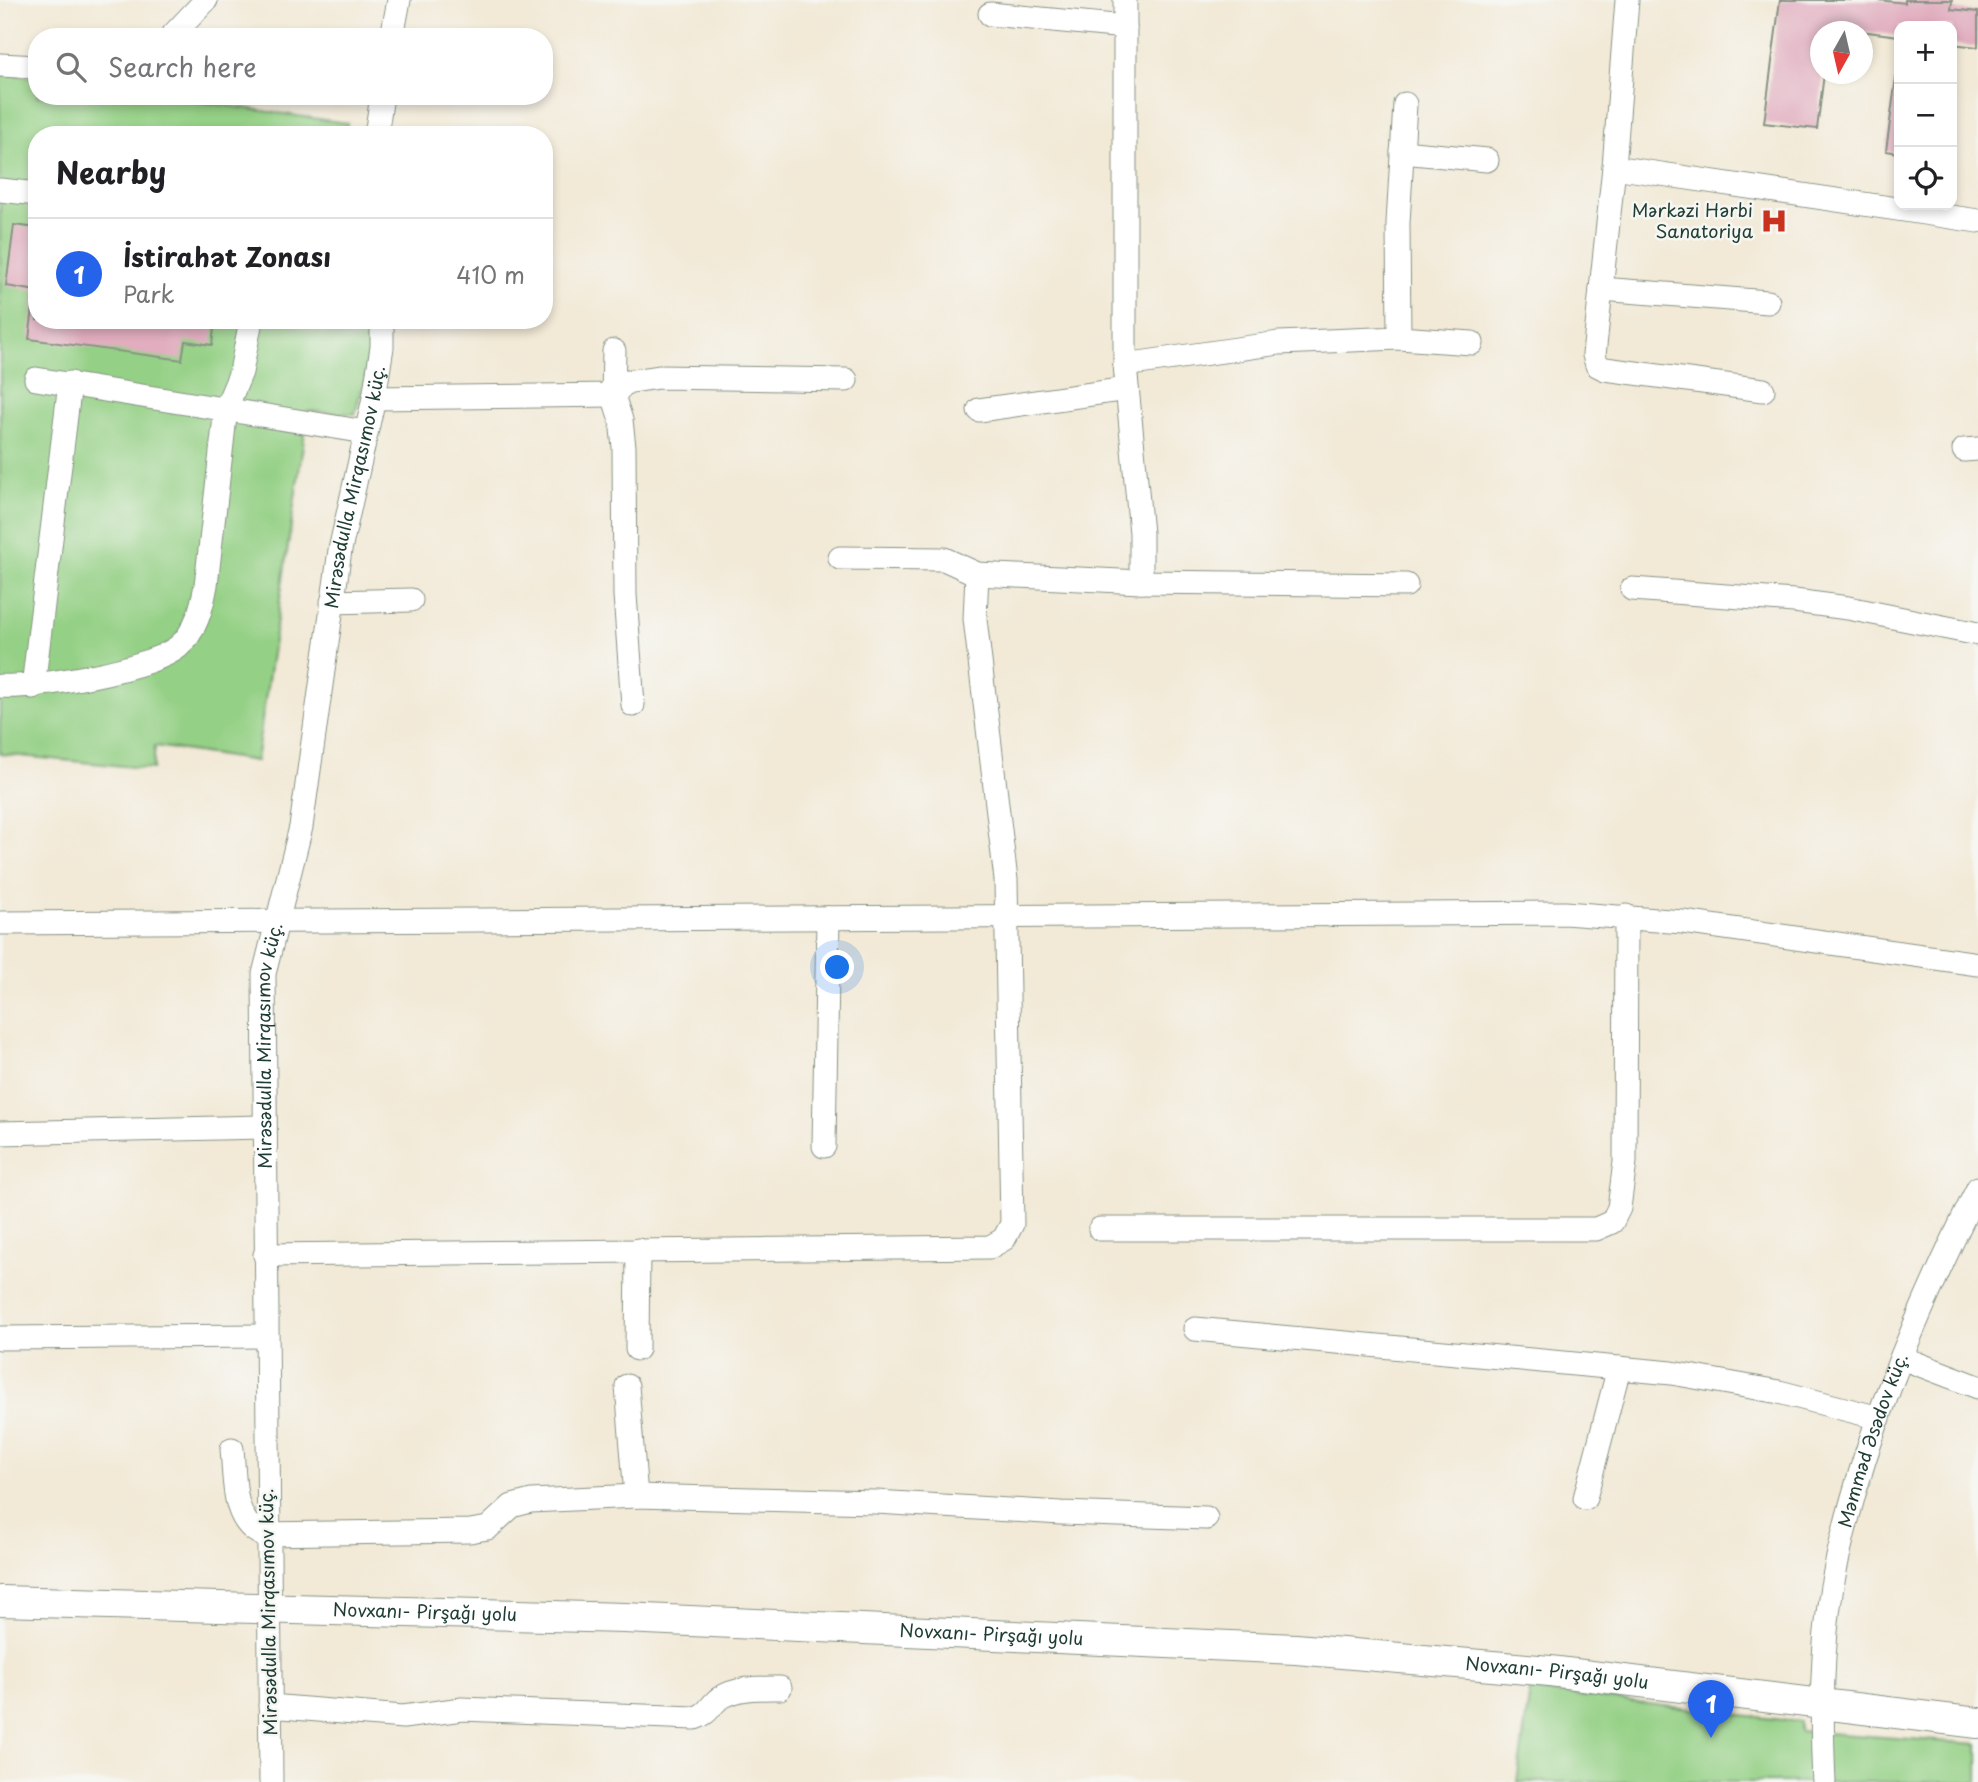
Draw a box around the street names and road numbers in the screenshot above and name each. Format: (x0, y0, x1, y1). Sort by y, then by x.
street label: Mirəsədulla Mirqasımov küç. (317, 363, 391, 610)
street label: Mirəsədulla Mirqasımov küç. (249, 919, 288, 1169)
street label: Məmməd Əsədov küç. (1830, 1348, 1914, 1530)
street label: Mirəsədulla Mirqasımov küç. (252, 1488, 283, 1736)
street label: Novxanı- Pirşağı yolu (333, 1595, 517, 1627)
street label: Novxanı- Pirşağı yolu (899, 1616, 1084, 1651)
street label: Novxanı- Pirşağı yolu (1464, 1649, 1650, 1695)

